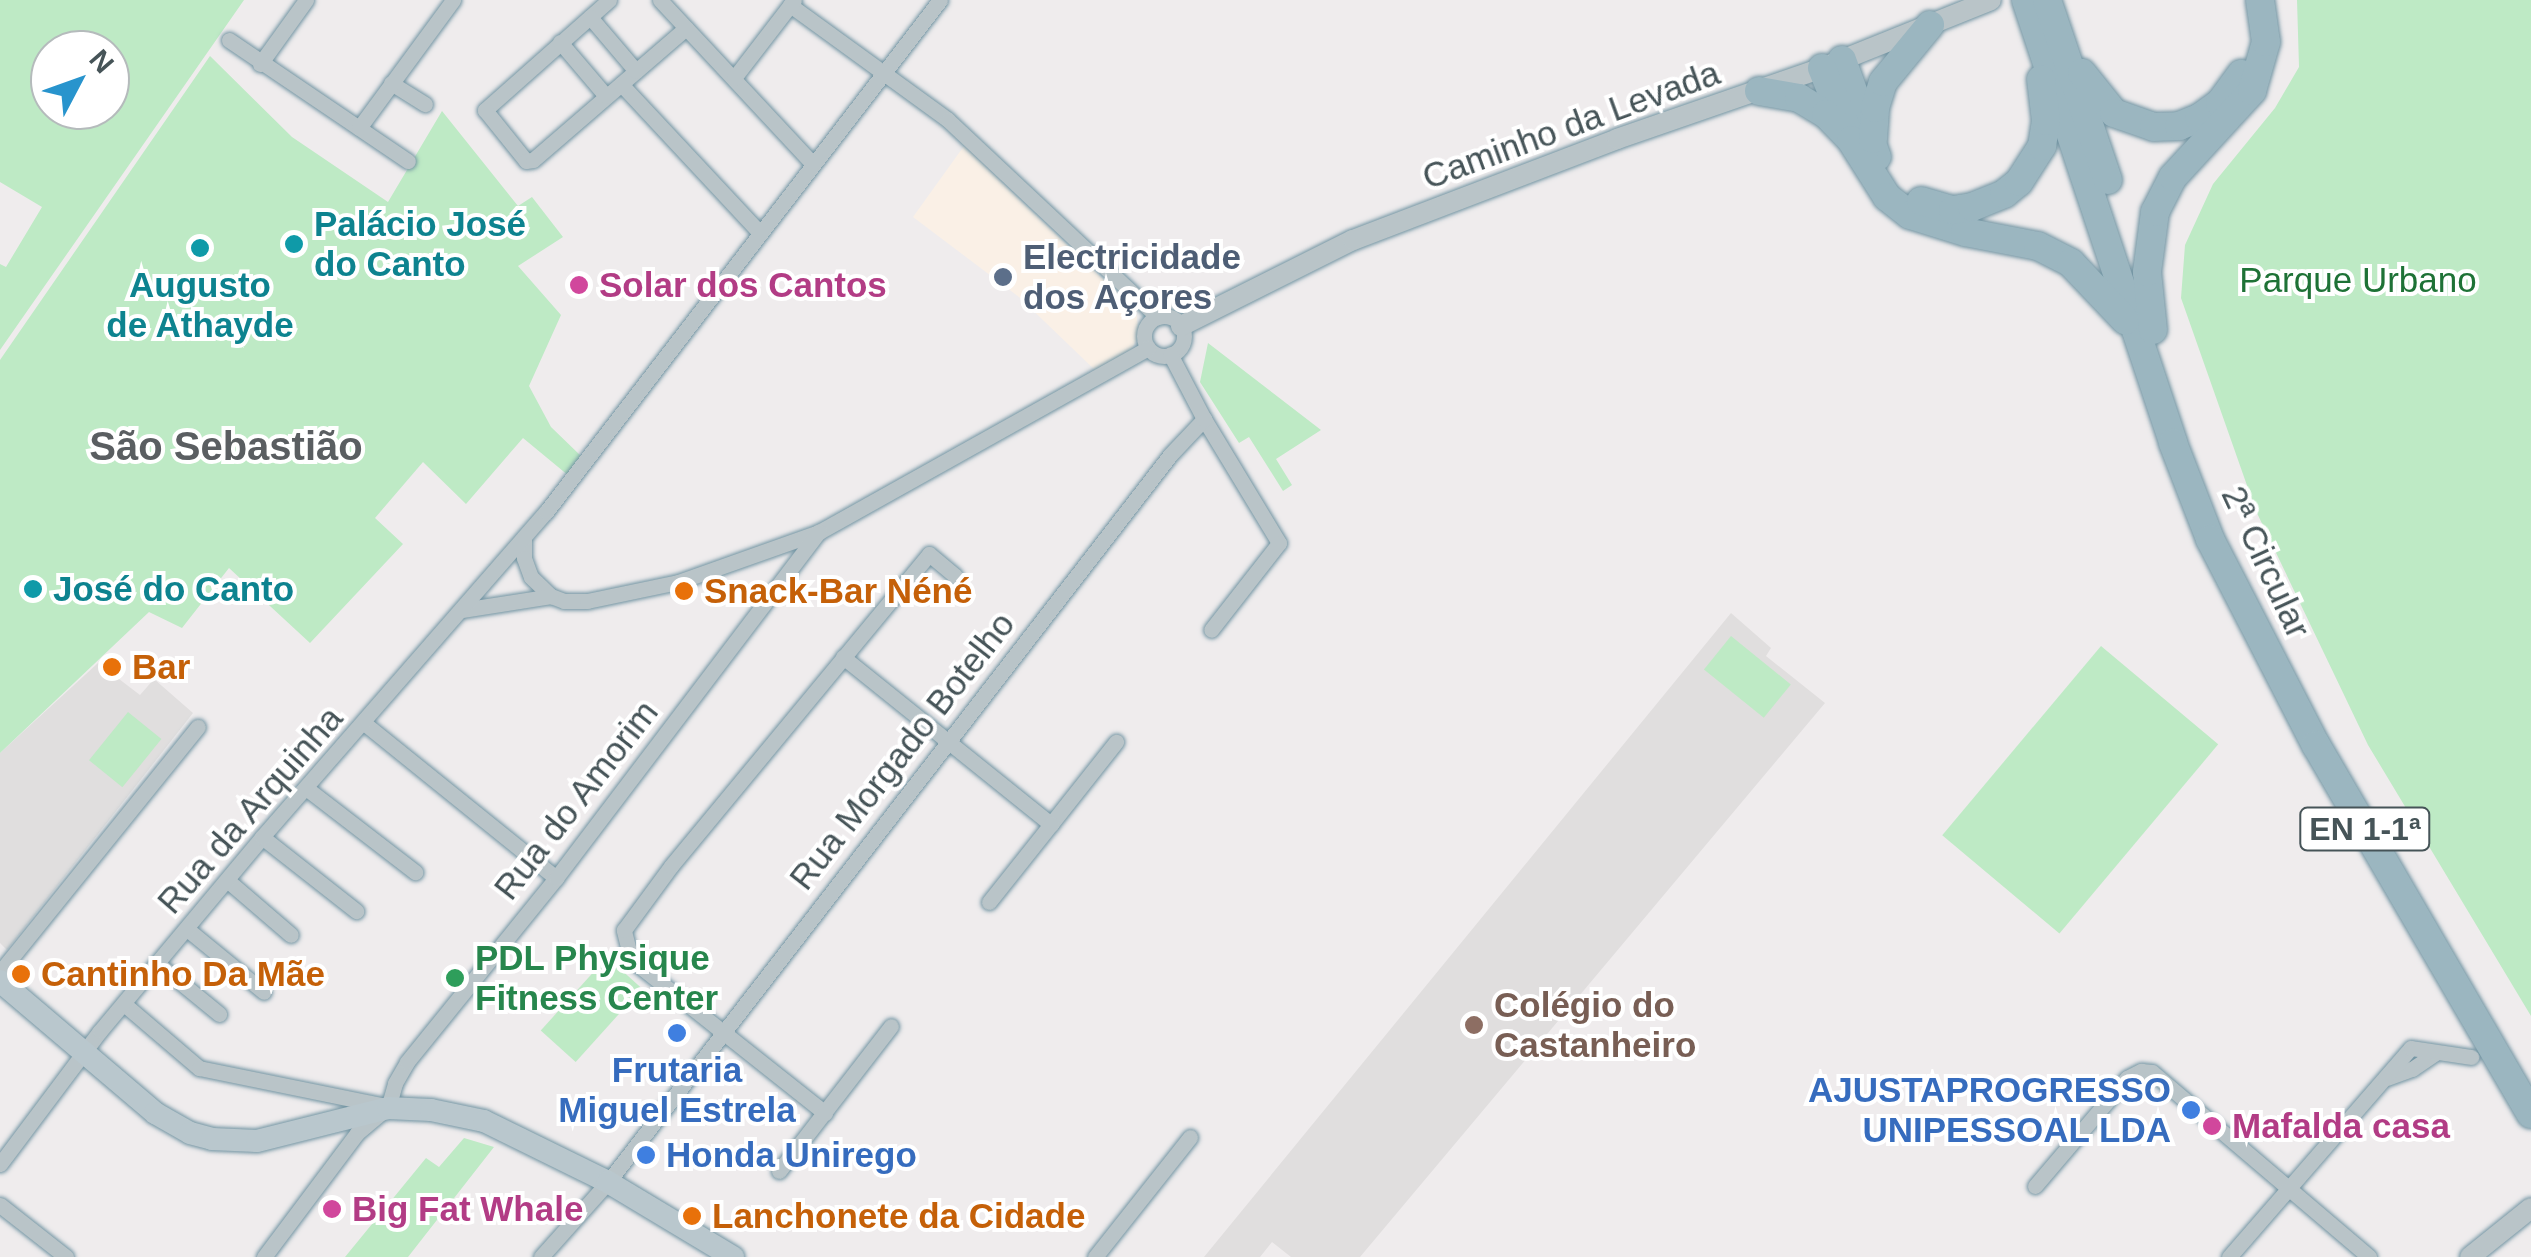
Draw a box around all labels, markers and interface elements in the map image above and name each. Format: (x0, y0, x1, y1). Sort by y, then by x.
north arrow (30, 30, 130, 130)
text: N (83, 43, 120, 79)
street label: Caminho da Levada (1417, 52, 1725, 198)
place label: Palácio José do Canto (314, 203, 526, 285)
marker: Palácio José do Canto (283, 233, 305, 255)
place label: Electricidade dos Açores (1023, 236, 1241, 318)
marker: Augusto de Athayde (189, 237, 211, 259)
park label: Parque Urbano (2239, 259, 2477, 301)
place label: Augusto de Athayde (106, 264, 294, 346)
place label: Solar dos Cantos (599, 264, 887, 306)
marker: Electricidade dos Açores (992, 266, 1014, 288)
marker: Solar dos Cantos (568, 274, 590, 296)
district label: São Sebastião (89, 422, 363, 470)
street label: 2ª Circular (2213, 479, 2319, 645)
place label: José do Canto (53, 568, 294, 610)
place label: Snack-Bar Néné (704, 570, 972, 612)
marker: José do Canto (22, 578, 44, 600)
marker: Snack-Bar Néné (673, 580, 695, 602)
street label: Rua Morgado Botelho (781, 604, 1023, 898)
place label: Bar (132, 646, 190, 688)
marker: Bar (101, 656, 123, 678)
street label: Rua do Amorim (485, 691, 667, 909)
street label: Rua da Arquinha (148, 697, 352, 923)
road number: EN 1-1ª (2298, 802, 2432, 856)
place label: PDL Physique Fitness Center (475, 937, 718, 1019)
place label: Cantinho Da Mãe (41, 953, 325, 995)
marker: Cantinho Da Mãe (10, 963, 32, 985)
marker: PDL Physique Fitness Center (444, 967, 466, 989)
place label: Colégio do Castanheiro (1494, 984, 1696, 1066)
marker: Colégio do Castanheiro (1463, 1014, 1485, 1036)
marker: Frutaria Miguel Estrela (666, 1022, 688, 1044)
place label: Frutaria Miguel Estrela (558, 1049, 796, 1131)
place label: AJUSTAPROGRESSO UNIPESSOAL LDA (1808, 1069, 2171, 1151)
marker: AJUSTAPROGRESSO UNIPESSOAL LDA (2180, 1099, 2202, 1121)
place label: Mafalda casa (2232, 1105, 2450, 1147)
marker: Mafalda casa (2201, 1115, 2223, 1137)
place label: Honda Unirego (666, 1134, 917, 1176)
marker: Honda Unirego (635, 1144, 657, 1166)
place label: Big Fat Whale (352, 1188, 583, 1230)
place label: Lanchonete da Cidade (712, 1195, 1085, 1237)
marker: Big Fat Whale (321, 1198, 343, 1220)
marker: Lanchonete da Cidade (681, 1205, 703, 1227)

